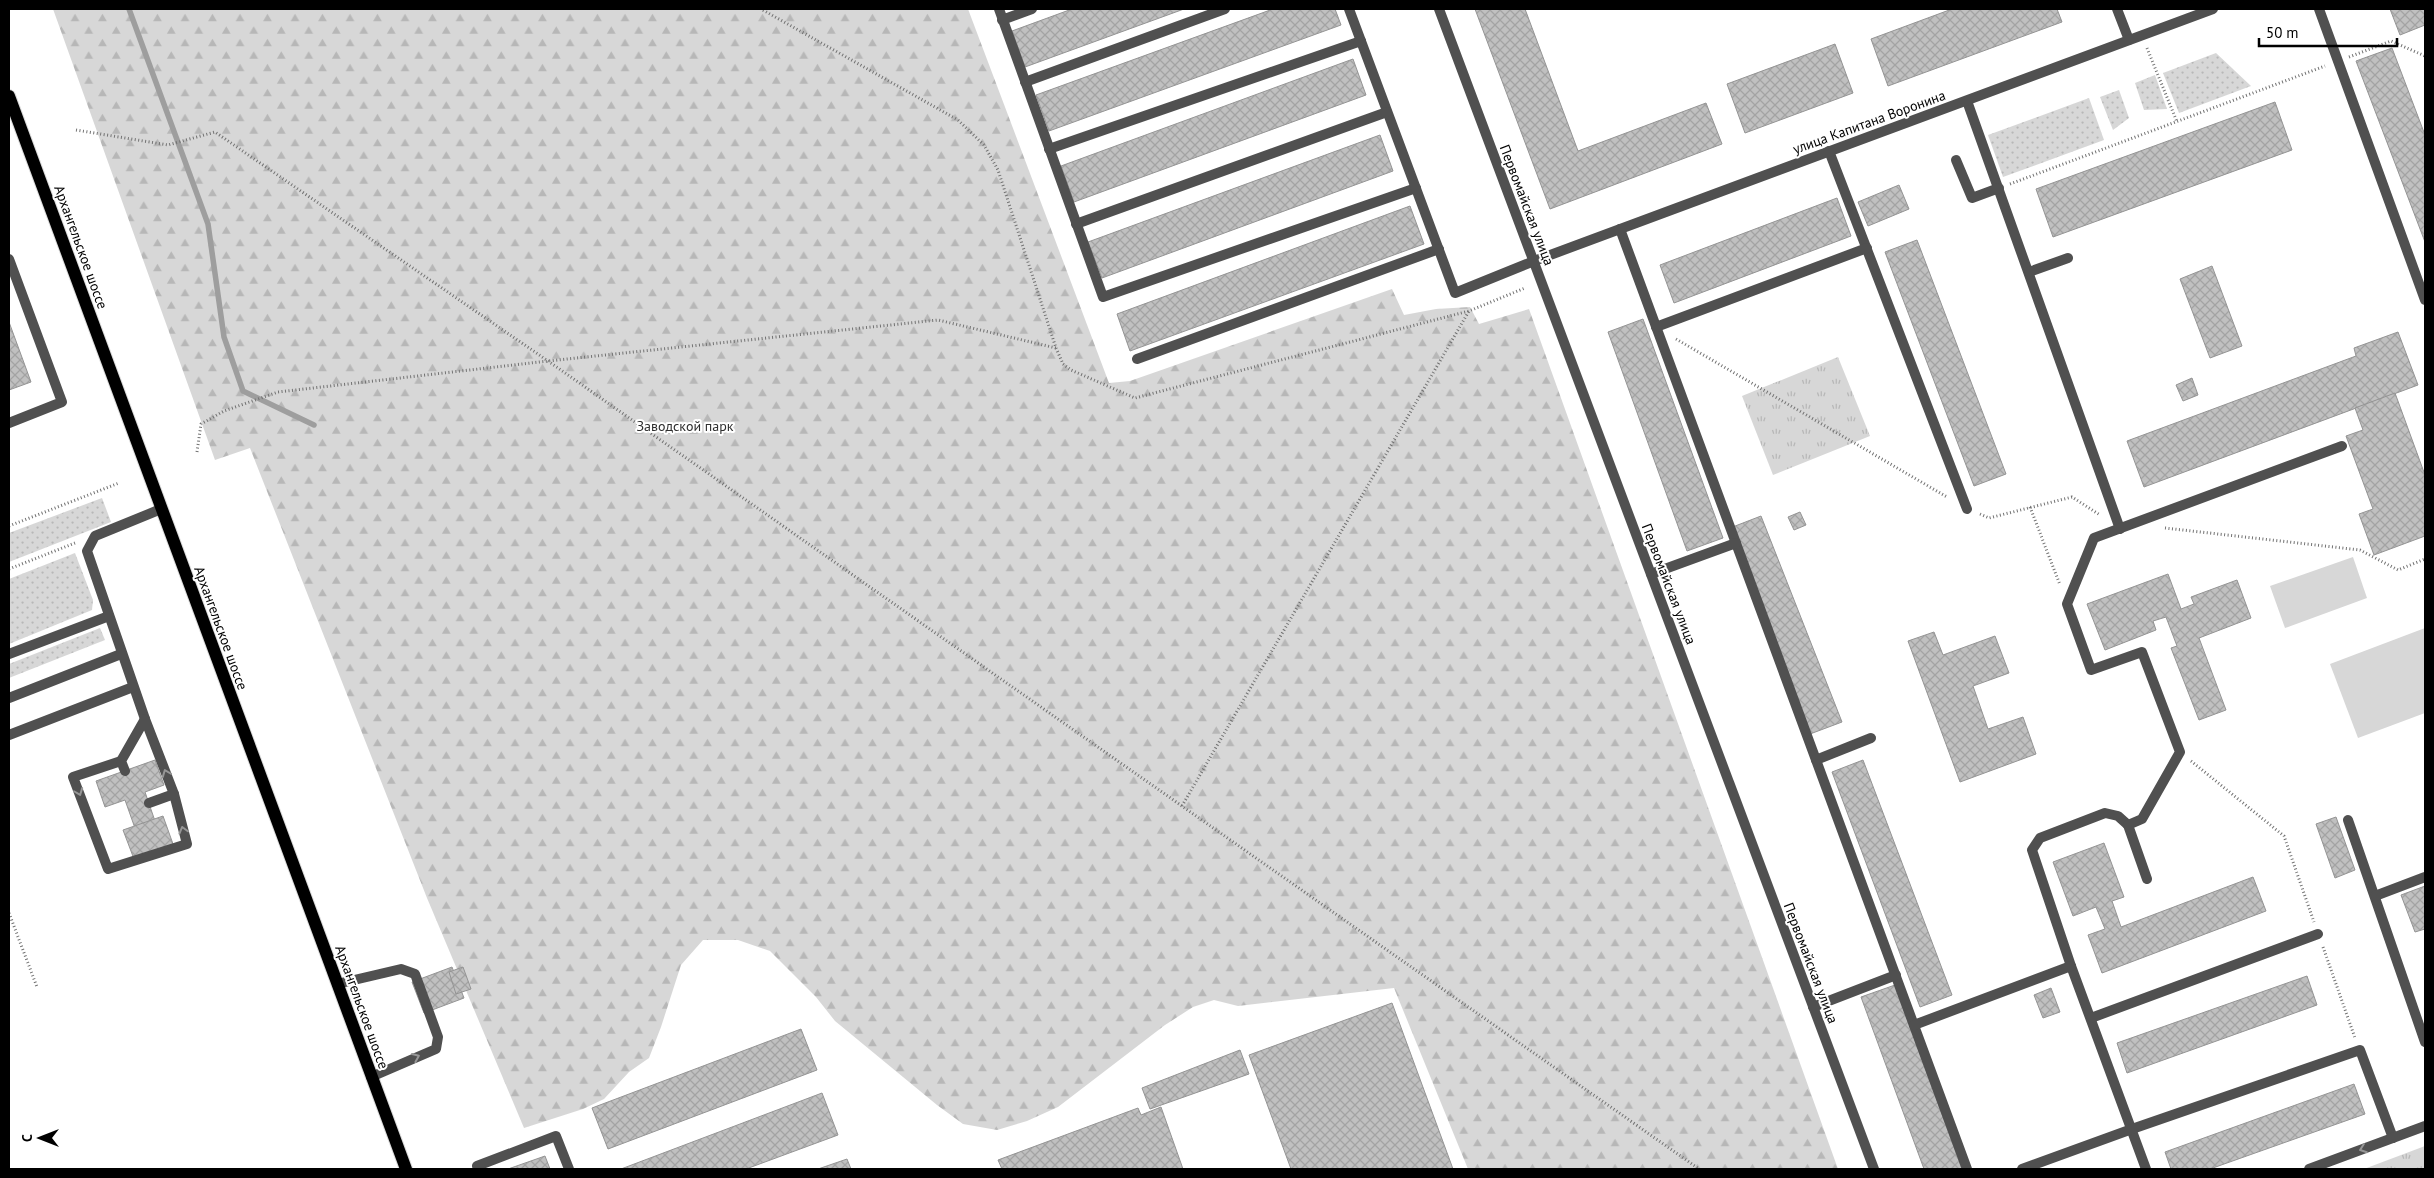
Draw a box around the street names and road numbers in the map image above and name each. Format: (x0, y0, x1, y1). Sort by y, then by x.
street label: улица Капитана Воронина (1790, 86, 1948, 158)
street label: Первомайская улица (1496, 142, 1558, 268)
street label: Архангельское шоссе (50, 183, 112, 311)
street label: Первомайская улица (1638, 521, 1700, 647)
street label: Архангельское шоссе (190, 564, 252, 692)
street label: Первомайская улица (1780, 900, 1842, 1026)
street label: Архангельское шоссе (331, 943, 393, 1071)

